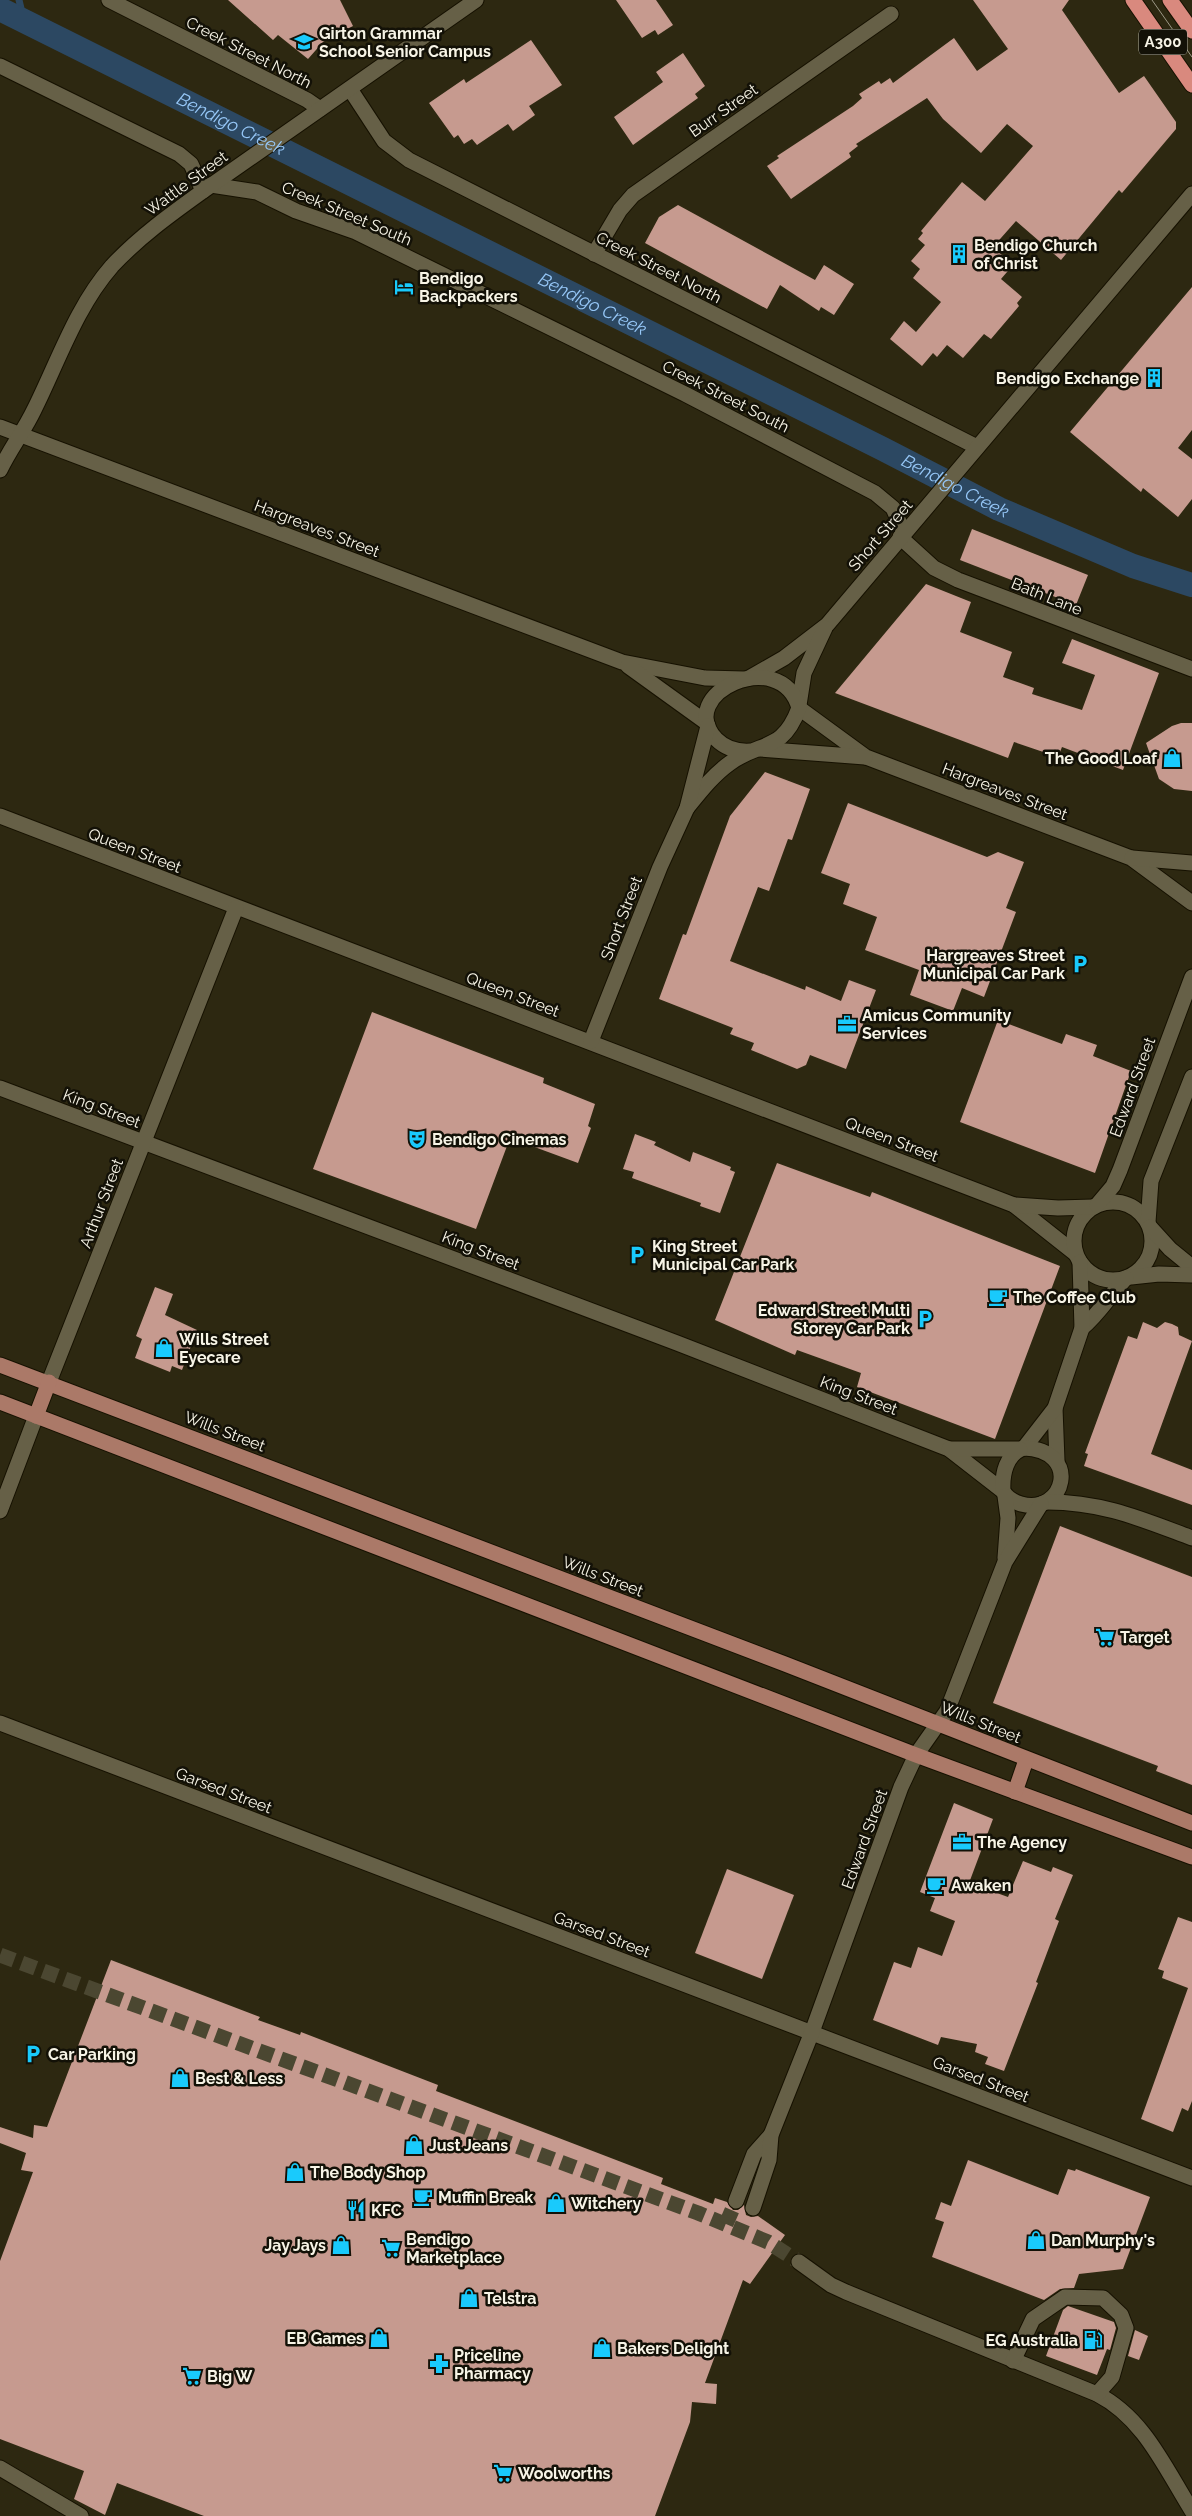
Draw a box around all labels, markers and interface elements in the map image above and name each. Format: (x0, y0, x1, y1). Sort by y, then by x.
street label: Creek Street North (183, 13, 315, 92)
place label: Girton Grammar School Senior Campus (319, 24, 491, 61)
road number: A300 (1139, 30, 1187, 54)
school or university icon: Girton Grammar School Senior Campus (293, 31, 315, 53)
street label: Burr Street (685, 79, 762, 141)
water label: Bendigo Creek (174, 88, 289, 159)
street label: Wattle Street (141, 147, 232, 220)
street label: Creek Street South (279, 177, 415, 249)
street label: Creek Street North (593, 228, 725, 307)
place label: Bendigo Church of Christ (974, 236, 1098, 273)
building icon: Bendigo Church of Christ (948, 243, 970, 265)
water label: Bendigo Creek (535, 268, 651, 340)
place label: Bendigo Backpackers (419, 269, 518, 306)
hotel icon: Bendigo Backpackers (393, 276, 415, 298)
street label: Creek Street South (659, 356, 792, 437)
building icon: Bendigo Exchange (1143, 367, 1165, 389)
place label: Bendigo Exchange (996, 369, 1139, 388)
water label: Bendigo Creek (898, 450, 1013, 522)
street label: Short Street (844, 495, 917, 575)
street label: Hargreaves Street (251, 496, 383, 561)
street label: Bath Lane (1009, 574, 1085, 619)
shop icon: The Good Loaf (1161, 747, 1183, 769)
place label: The Good Loaf (1045, 749, 1158, 768)
street label: Hargreaves Street (939, 759, 1071, 824)
street label: Queen Street (86, 824, 185, 877)
street label: Short Street (597, 873, 646, 963)
place label: Hargreaves Street Municipal Car Park (923, 946, 1065, 983)
parking icon: Hargreaves Street Municipal Car Park (1069, 953, 1091, 975)
street label: Queen Street (464, 968, 563, 1021)
place label: Amicus Community Services (862, 1006, 1012, 1043)
office icon: Amicus Community Services (836, 1013, 858, 1035)
street label: Edward Street (1106, 1034, 1160, 1140)
street label: King Street (60, 1085, 144, 1132)
street label: Queen Street (843, 1113, 942, 1166)
theatre icon: Bendigo Cinemas (406, 1128, 428, 1150)
place label: Bendigo Cinemas (432, 1130, 567, 1149)
street label: Arthur Street (76, 1155, 127, 1251)
street label: King Street (439, 1227, 523, 1274)
place label: King Street Municipal Car Park (652, 1237, 794, 1274)
parking icon: King Street Municipal Car Park (626, 1244, 648, 1266)
cafe icon: The Coffee Club (987, 1286, 1009, 1308)
place label: The Coffee Club (1013, 1288, 1136, 1307)
place label: Edward Street Multi Storey Car Park (758, 1301, 910, 1338)
parking icon: Edward Street Multi Storey Car Park (914, 1308, 936, 1330)
place label: Wills Street Eyecare (179, 1330, 269, 1367)
shop icon: Wills Street Eyecare (153, 1337, 175, 1359)
street label: King Street (817, 1372, 901, 1419)
street label: Wills Street (182, 1407, 269, 1456)
street label: Wills Street (560, 1552, 647, 1601)
supermarket icon: Target (1094, 1626, 1116, 1648)
place label: Target (1120, 1628, 1170, 1647)
street label: Wills Street (938, 1698, 1024, 1747)
street label: Garsed Street (173, 1763, 275, 1818)
street label: Edward Street (838, 1786, 892, 1892)
office icon: The Agency (951, 1831, 973, 1853)
place label: The Agency (977, 1833, 1067, 1852)
cafe icon: Awaken (925, 1874, 947, 1896)
place label: Awaken (951, 1876, 1011, 1895)
street label: Garsed Street (551, 1907, 653, 1962)
parking icon: Car Parking (22, 2043, 44, 2065)
place label: Car Parking (48, 2045, 136, 2064)
street label: Garsed Street (930, 2052, 1032, 2107)
shop icon: Best & Less (169, 2067, 191, 2089)
place label: Best & Less (195, 2069, 283, 2088)
shop icon: Just Jeans (403, 2134, 425, 2156)
place label: Just Jeans (429, 2136, 508, 2155)
shop icon: The Body Shop (284, 2161, 306, 2183)
place label: The Body Shop (310, 2163, 425, 2182)
cafe icon: Muffin Break (412, 2186, 434, 2208)
place label: Muffin Break (438, 2188, 533, 2207)
shop icon: Witchery (545, 2192, 567, 2214)
place label: Witchery (571, 2194, 641, 2213)
restaurant icon: KFC (345, 2199, 367, 2221)
place label: KFC (371, 2201, 402, 2220)
shop icon: Dan Murphy's (1025, 2229, 1047, 2251)
place label: Bendigo Marketplace (406, 2230, 503, 2267)
place label: Dan Murphy's (1051, 2231, 1155, 2250)
shop icon: Jay Jays (330, 2234, 352, 2256)
place label: Jay Jays (265, 2236, 326, 2255)
supermarket icon: Bendigo Marketplace (380, 2237, 402, 2259)
shop icon: Telstra (458, 2287, 480, 2309)
place label: Telstra (484, 2289, 536, 2308)
shop icon: EB Games (368, 2327, 390, 2349)
place label: EB Games (286, 2329, 364, 2348)
fuel station icon: EG Australia (1082, 2329, 1104, 2351)
place label: EG Australia (985, 2331, 1078, 2350)
shop icon: Bakers Delight (591, 2337, 613, 2359)
place label: Bakers Delight (617, 2339, 729, 2358)
place label: Priceline Pharmacy (454, 2346, 531, 2383)
pharmacy icon: Priceline Pharmacy (428, 2353, 450, 2375)
supermarket icon: Big W (181, 2365, 203, 2387)
place label: Big W (207, 2367, 252, 2386)
supermarket icon: Woolworths (492, 2462, 514, 2484)
place label: Woolworths (518, 2464, 611, 2483)

